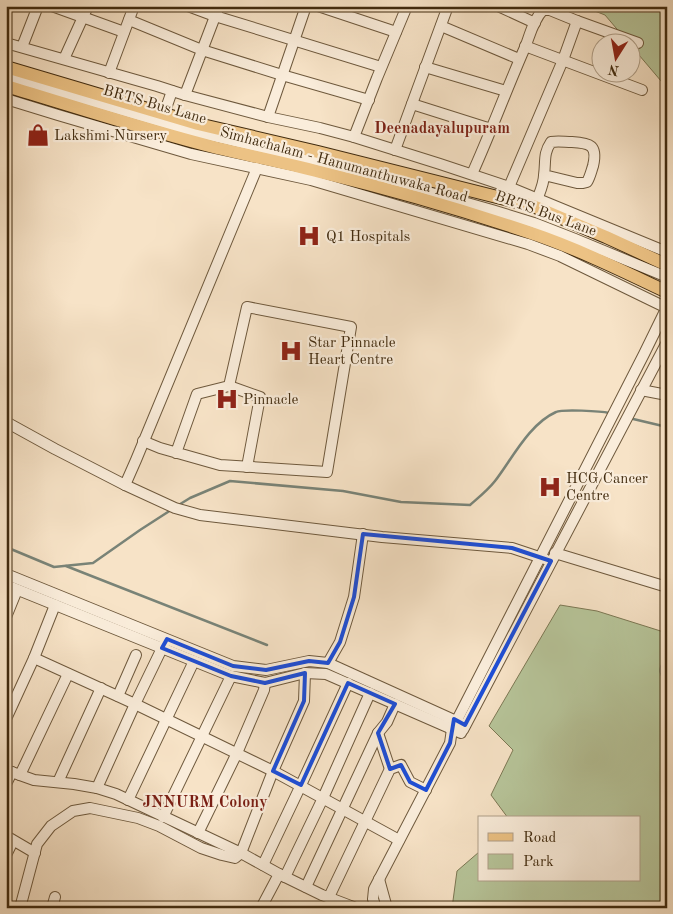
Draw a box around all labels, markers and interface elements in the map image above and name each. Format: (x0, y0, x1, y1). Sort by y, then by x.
north arrow (590, 32, 640, 82)
text: N (607, 62, 620, 78)
street label: BRTS Bus Lane (101, 84, 208, 127)
district label: Deenadayalupuram (374, 121, 510, 137)
shop icon: Lakshmi Nursery (25, 122, 51, 148)
street label: Simhachalam - Hanumanthuwaka Road (218, 125, 469, 206)
place label: Lakshmi Nursery (54, 129, 167, 144)
street label: BRTS Bus Lane (493, 189, 598, 240)
hospital icon: Q1 Hospitals (296, 223, 322, 249)
place label: Q1 Hospitals (326, 230, 410, 245)
place label: Star Pinnacle Heart Centre (308, 336, 396, 368)
hospital icon: Star Pinnacle Heart Centre (278, 338, 304, 364)
hospital icon: Pinnacle (214, 386, 240, 412)
place label: Pinnacle (243, 393, 298, 408)
place label: HCG Cancer Centre (566, 472, 648, 504)
hospital icon: HCG Cancer Centre (537, 474, 563, 500)
district label: JNNURM Colony (142, 795, 268, 811)
legend (478, 816, 640, 882)
text: Road (523, 831, 557, 846)
text: Park (523, 855, 554, 870)

